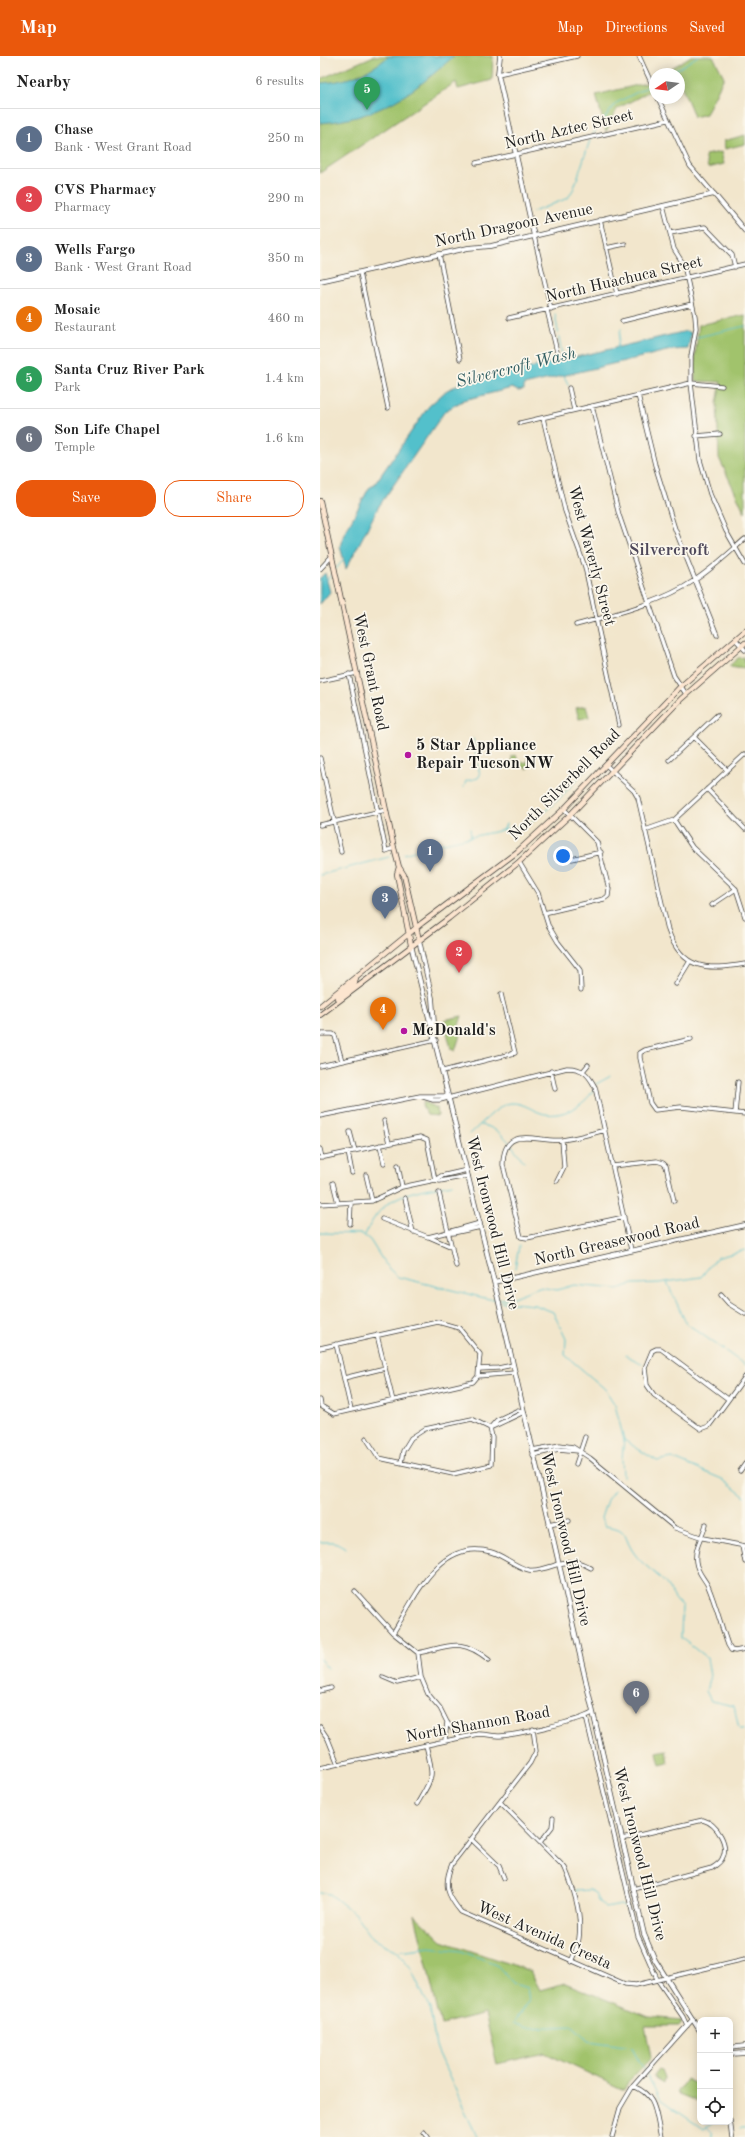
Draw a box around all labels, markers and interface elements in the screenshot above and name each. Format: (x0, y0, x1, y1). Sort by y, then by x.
text: Map (20, 19, 57, 38)
text: Map (557, 21, 583, 35)
text: Directions (605, 21, 667, 35)
text: Saved (689, 21, 725, 35)
north arrow (649, 68, 685, 104)
text: Nearby (16, 74, 71, 91)
text: 6 results (255, 75, 304, 88)
pin: 5 (354, 77, 380, 110)
street label: North Aztec Street (503, 107, 635, 153)
text: Chase (54, 123, 93, 138)
text: 1 (25, 132, 33, 145)
text: 250 m (267, 132, 304, 145)
text: Bank · West Grant Road (54, 141, 192, 154)
text: CVS Pharmacy (54, 183, 157, 198)
text: 2 (25, 192, 33, 205)
text: 290 m (267, 192, 304, 205)
text: Pharmacy (54, 201, 111, 214)
street label: North Dragoon Avenue (434, 201, 594, 251)
text: Wells Fargo (54, 243, 135, 258)
text: 3 (25, 252, 33, 265)
text: 350 m (267, 252, 304, 265)
street label: North Huachuca Street (544, 254, 704, 306)
text: Bank · West Grant Road (54, 261, 192, 274)
text: Mosaic (54, 303, 100, 318)
text: 4 (25, 312, 33, 325)
text: 460 m (267, 312, 304, 325)
text: Restaurant (54, 321, 116, 334)
water label: Silvercroft Wash (454, 345, 578, 391)
text: Santa Cruz River Park (54, 363, 205, 378)
text: 5 (25, 372, 33, 385)
text: 1.4 km (265, 372, 304, 385)
text: Park (54, 381, 81, 394)
text: Son Life Chapel (54, 423, 160, 438)
text: 6 (25, 432, 33, 445)
text: 1.6 km (265, 432, 304, 445)
text: Temple (54, 441, 95, 454)
button: Save (16, 480, 156, 517)
button: Share (164, 480, 304, 517)
street label: West Waverly Street (565, 484, 618, 628)
district label: Silvercroft (629, 542, 709, 559)
street label: West Grant Road (350, 612, 390, 732)
street label: North Silverbell Road (506, 726, 624, 844)
place label: 5 Star Appliance Repair Tucson NW (416, 738, 554, 772)
marker: 5 Star Appliance Repair Tucson NW (403, 750, 413, 760)
pin: 1 (417, 839, 443, 872)
your location (553, 846, 573, 866)
pin: 3 (372, 886, 398, 919)
pin: 2 (446, 940, 472, 973)
pin: 4 (370, 997, 396, 1030)
place label: McDonald's (412, 1023, 496, 1039)
marker: McDonald's (399, 1026, 409, 1036)
street label: West Ironwood Hill Drive (463, 1135, 521, 1311)
street label: North Greasewood Road (533, 1215, 701, 1269)
street label: West Ironwood Hill Drive (537, 1450, 593, 1628)
pin: 6 (623, 1681, 649, 1714)
street label: North Shannon Road (405, 1704, 551, 1746)
street label: West Ironwood Hill Drive (610, 1766, 668, 1942)
street label: West Avenida Cresta (475, 1899, 614, 1973)
map controls (697, 2017, 733, 2125)
button: + (697, 2017, 733, 2053)
button: − (697, 2053, 733, 2089)
button: locate (697, 2089, 733, 2125)

